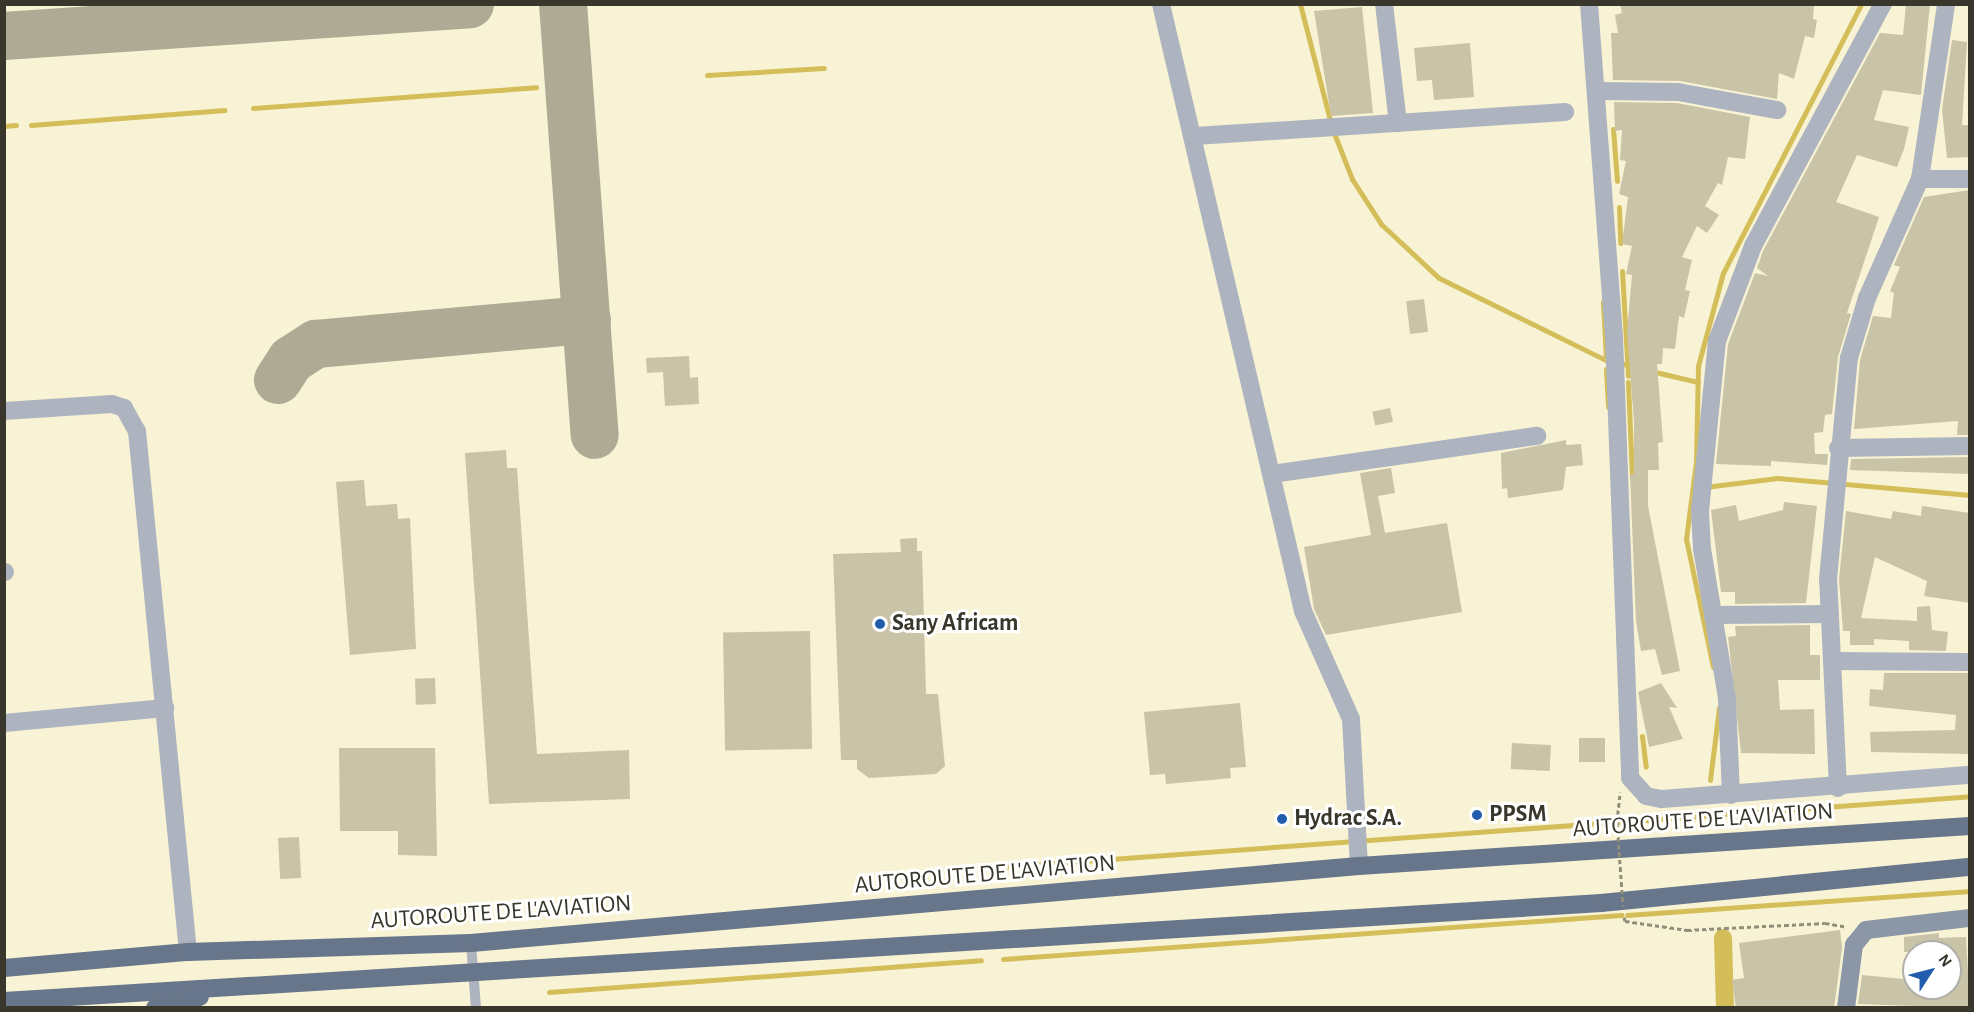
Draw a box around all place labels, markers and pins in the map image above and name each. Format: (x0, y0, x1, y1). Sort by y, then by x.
place label: Sany Africam (892, 610, 1018, 638)
marker: Sany Africam (873, 617, 887, 631)
place label: PPSM (1489, 801, 1547, 829)
place label: Hydrac S.A. (1294, 805, 1402, 833)
marker: PPSM (1470, 808, 1484, 822)
marker: Hydrac S.A. (1275, 812, 1289, 826)

